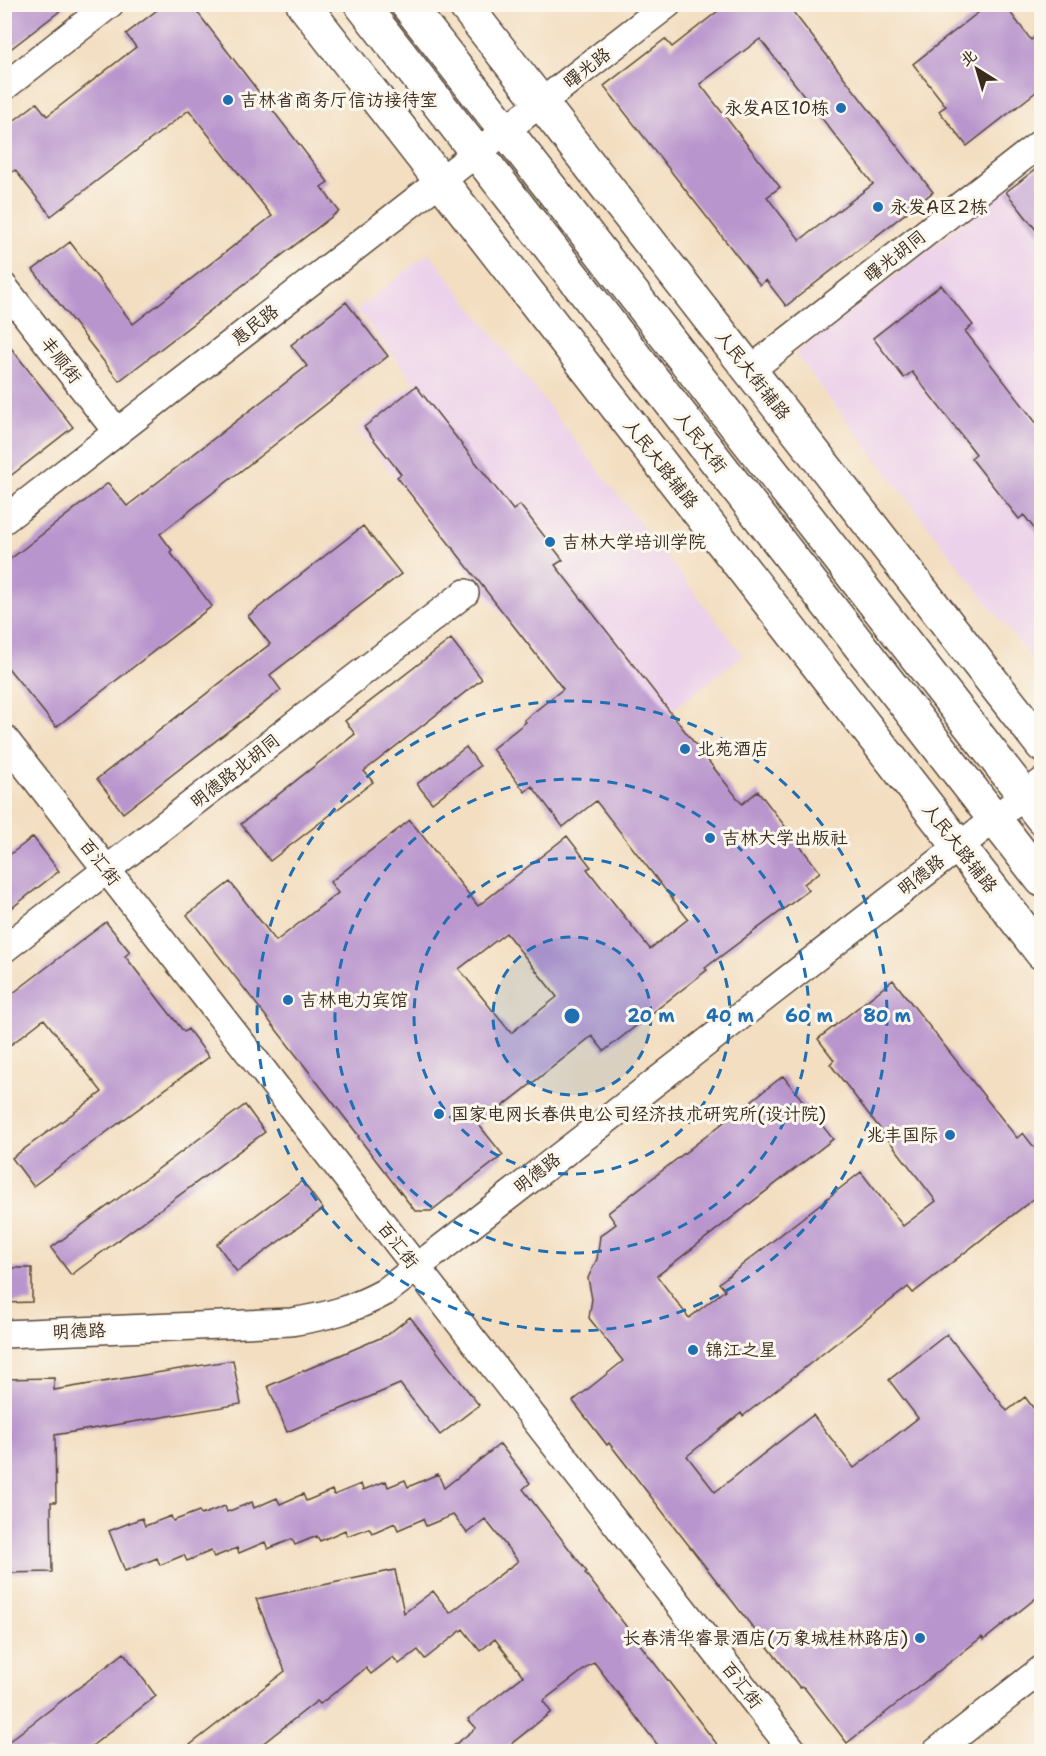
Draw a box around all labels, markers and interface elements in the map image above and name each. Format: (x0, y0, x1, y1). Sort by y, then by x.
north arrow (947, 39, 1007, 99)
street label: 曙光路 (558, 42, 616, 94)
text: 北 (956, 44, 981, 71)
place label: 吉林省商务厅信访接待室 (240, 88, 438, 112)
marker: 吉林省商务厅信访接待室 (221, 93, 235, 107)
place label: 永发A区10栋 (724, 96, 829, 120)
marker: 永发A区10栋 (834, 101, 848, 115)
place label: 永发A区2栋 (890, 195, 988, 219)
marker: 永发A区2栋 (871, 200, 885, 214)
street label: 曙光胡同 (859, 224, 931, 288)
street label: 惠民路 (226, 299, 284, 351)
street label: 人民大街辅路 (710, 325, 796, 425)
street label: 丰顺街 (35, 331, 87, 389)
street label: 人民大街 (669, 406, 733, 478)
street label: 人民大路辅路 (618, 414, 704, 514)
place label: 吉林大学培训学院 (562, 530, 706, 554)
marker: 吉林大学培训学院 (543, 535, 557, 549)
street label: 明德路北胡同 (185, 728, 285, 814)
place label: 北苑酒店 (697, 737, 769, 761)
marker: 北苑酒店 (678, 742, 692, 756)
street label: 人民大路辅路 (917, 798, 1003, 898)
place label: 吉林大学出版社 (722, 826, 848, 850)
marker: 吉林大学出版社 (703, 831, 717, 845)
street label: 百汇街 (74, 833, 126, 891)
street label: 明德路 (892, 849, 950, 901)
place label: 吉林电力宾馆 (300, 988, 408, 1012)
marker: 吉林电力宾馆 (281, 993, 295, 1007)
text: 20 m (627, 1004, 675, 1028)
text: 40 m (706, 1004, 754, 1028)
text: 60 m (785, 1004, 833, 1028)
text: 80 m (863, 1004, 911, 1028)
centre of rings (562, 1006, 582, 1026)
place label: 国家电网长春供电公司经济技术研究所(设计院) (451, 1102, 826, 1126)
marker: 国家电网长春供电公司经济技术研究所(设计院) (432, 1107, 446, 1121)
place label: 兆丰国际 (866, 1123, 938, 1147)
marker: 兆丰国际 (943, 1128, 957, 1142)
street label: 明德路 (508, 1147, 566, 1199)
street label: 百汇街 (372, 1216, 424, 1274)
street label: 明德路 (52, 1318, 106, 1344)
place label: 锦江之星 (705, 1338, 777, 1362)
marker: 锦江之星 (686, 1343, 700, 1357)
place label: 长春清华睿景酒店(万象城桂林路店) (623, 1626, 908, 1650)
marker: 长春清华睿景酒店(万象城桂林路店) (913, 1631, 927, 1645)
street label: 百汇街 (716, 1656, 768, 1714)

